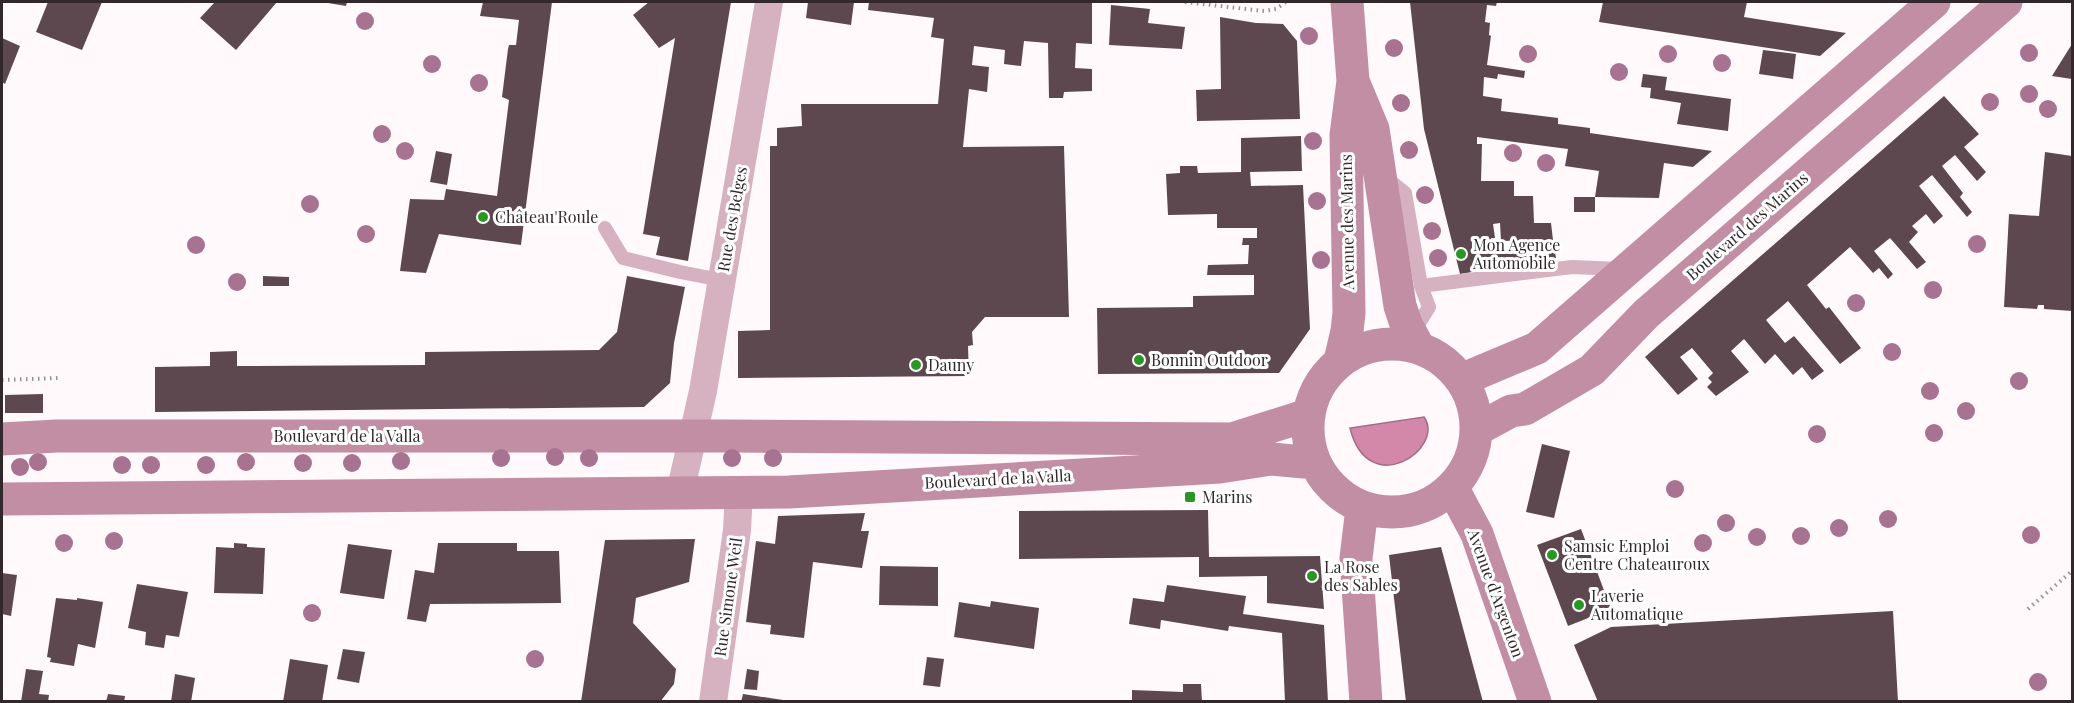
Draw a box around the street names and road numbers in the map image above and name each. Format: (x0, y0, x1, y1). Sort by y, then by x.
street label: Avenue des Marins (1335, 154, 1358, 291)
street label: Rue des Belges (712, 165, 751, 273)
street label: Boulevard des Marins (1681, 167, 1812, 284)
street label: Boulevard de la Valla (273, 425, 421, 446)
street label: Boulevard de la Valla (924, 464, 1072, 493)
street label: Avenue d'Argenton (1463, 525, 1530, 660)
street label: Rue Simone Weil (709, 536, 746, 658)

